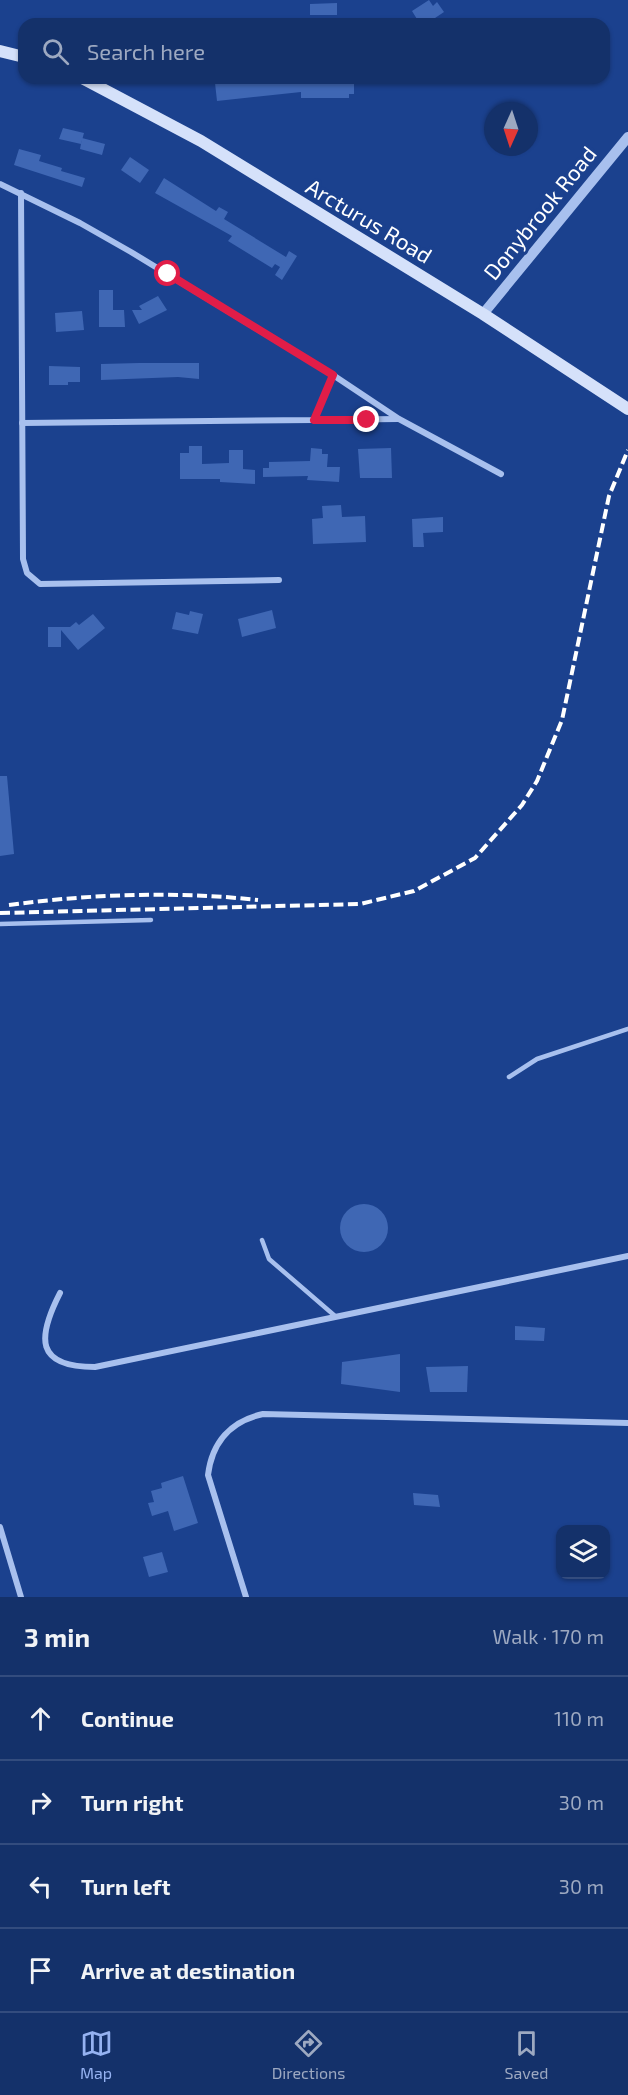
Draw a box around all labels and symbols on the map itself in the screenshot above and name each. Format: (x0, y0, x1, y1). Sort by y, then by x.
north arrow (484, 102, 538, 156)
street label: Donybrook Road (477, 140, 601, 284)
street label: Arcturus Road (302, 172, 437, 268)
route start (154, 260, 180, 286)
route end (353, 406, 379, 432)

